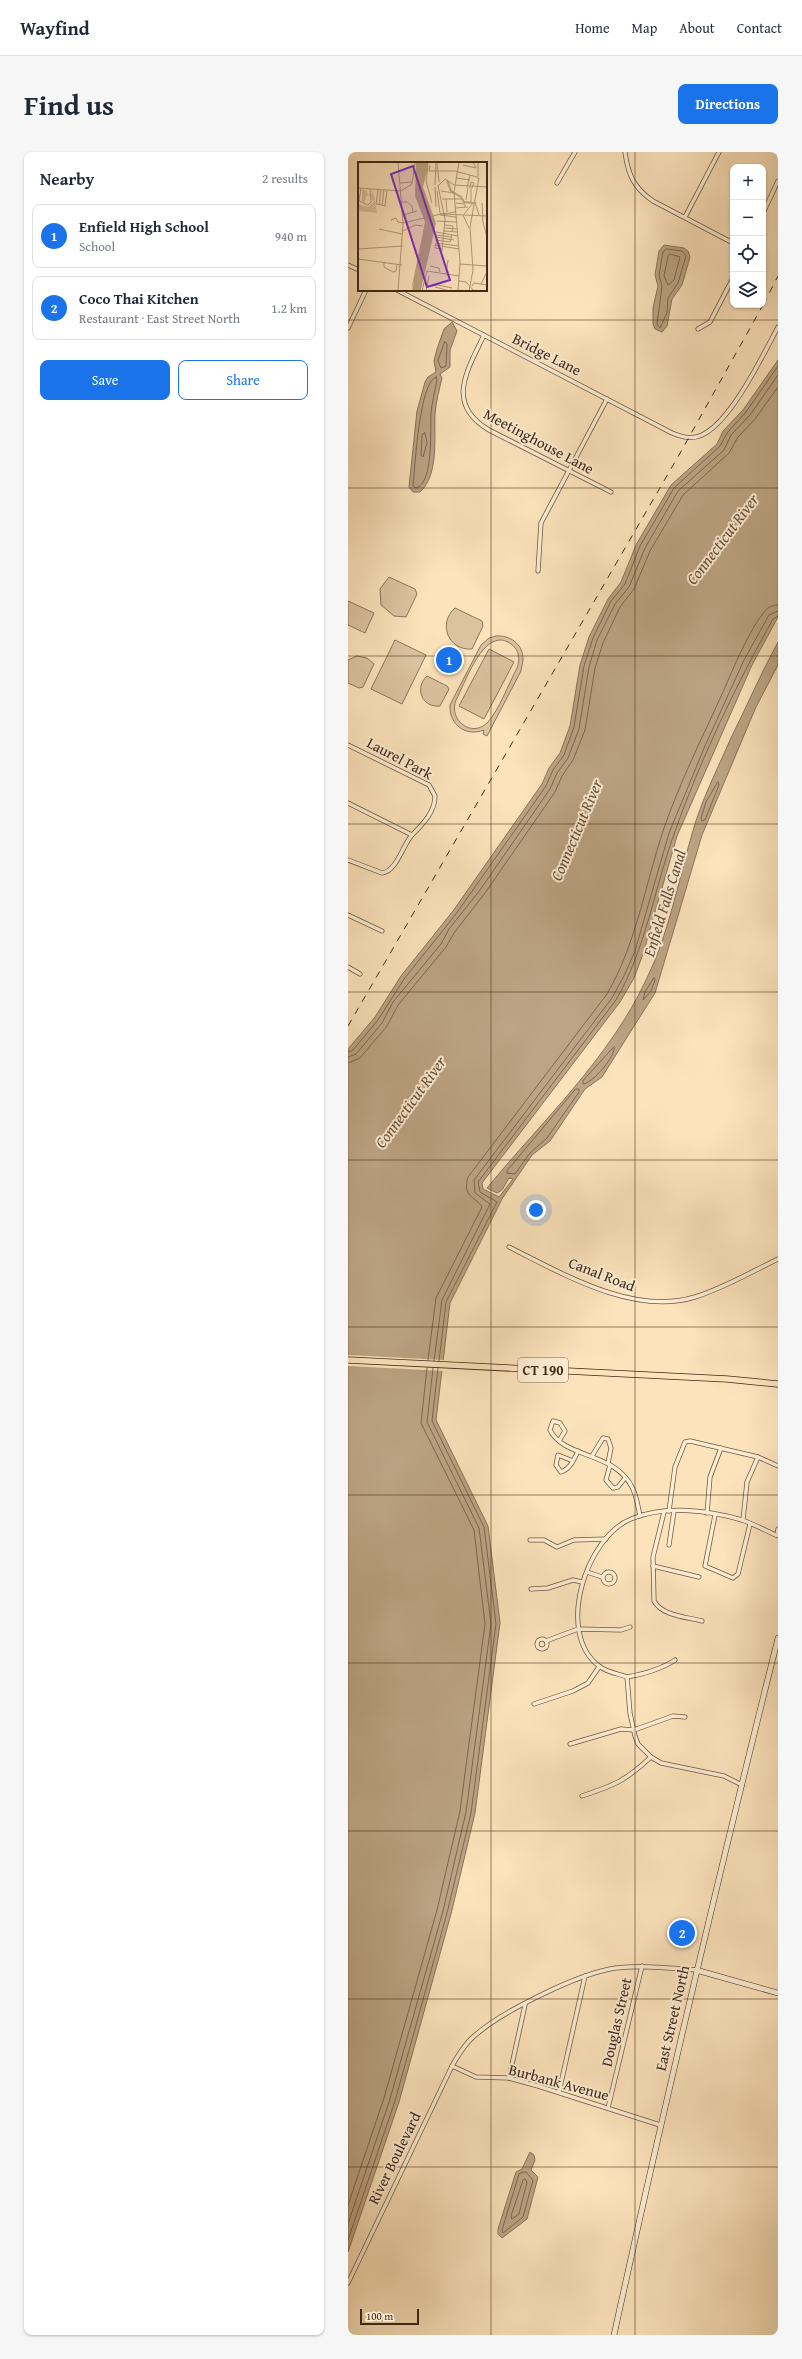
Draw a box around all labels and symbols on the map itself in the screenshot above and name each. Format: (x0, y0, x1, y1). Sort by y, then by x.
inset map (358, 162, 487, 291)
street label: Bridge Lane (509, 328, 585, 380)
street label: Meetinghouse Lane (480, 403, 598, 479)
water label: Connecticut River (680, 488, 765, 589)
pin: 1 (436, 645, 462, 675)
street label: Laurel Park (363, 732, 437, 784)
water label: Connecticut River (544, 775, 609, 884)
water label: Enfield Falls Canal (636, 846, 692, 961)
water label: Connecticut River (369, 1050, 452, 1153)
your location (526, 1200, 546, 1220)
street label: Canal Road (566, 1252, 638, 1296)
road number: CT 190 (518, 1358, 568, 1382)
pin: 2 (669, 1918, 695, 1948)
street label: East Street North (650, 1963, 694, 2073)
street label: Douglas Street (596, 1975, 637, 2069)
street label: Burbank Avenue (506, 2059, 612, 2105)
street label: River Boulevard (363, 2108, 425, 2208)
scale bar (360, 2307, 419, 2326)

